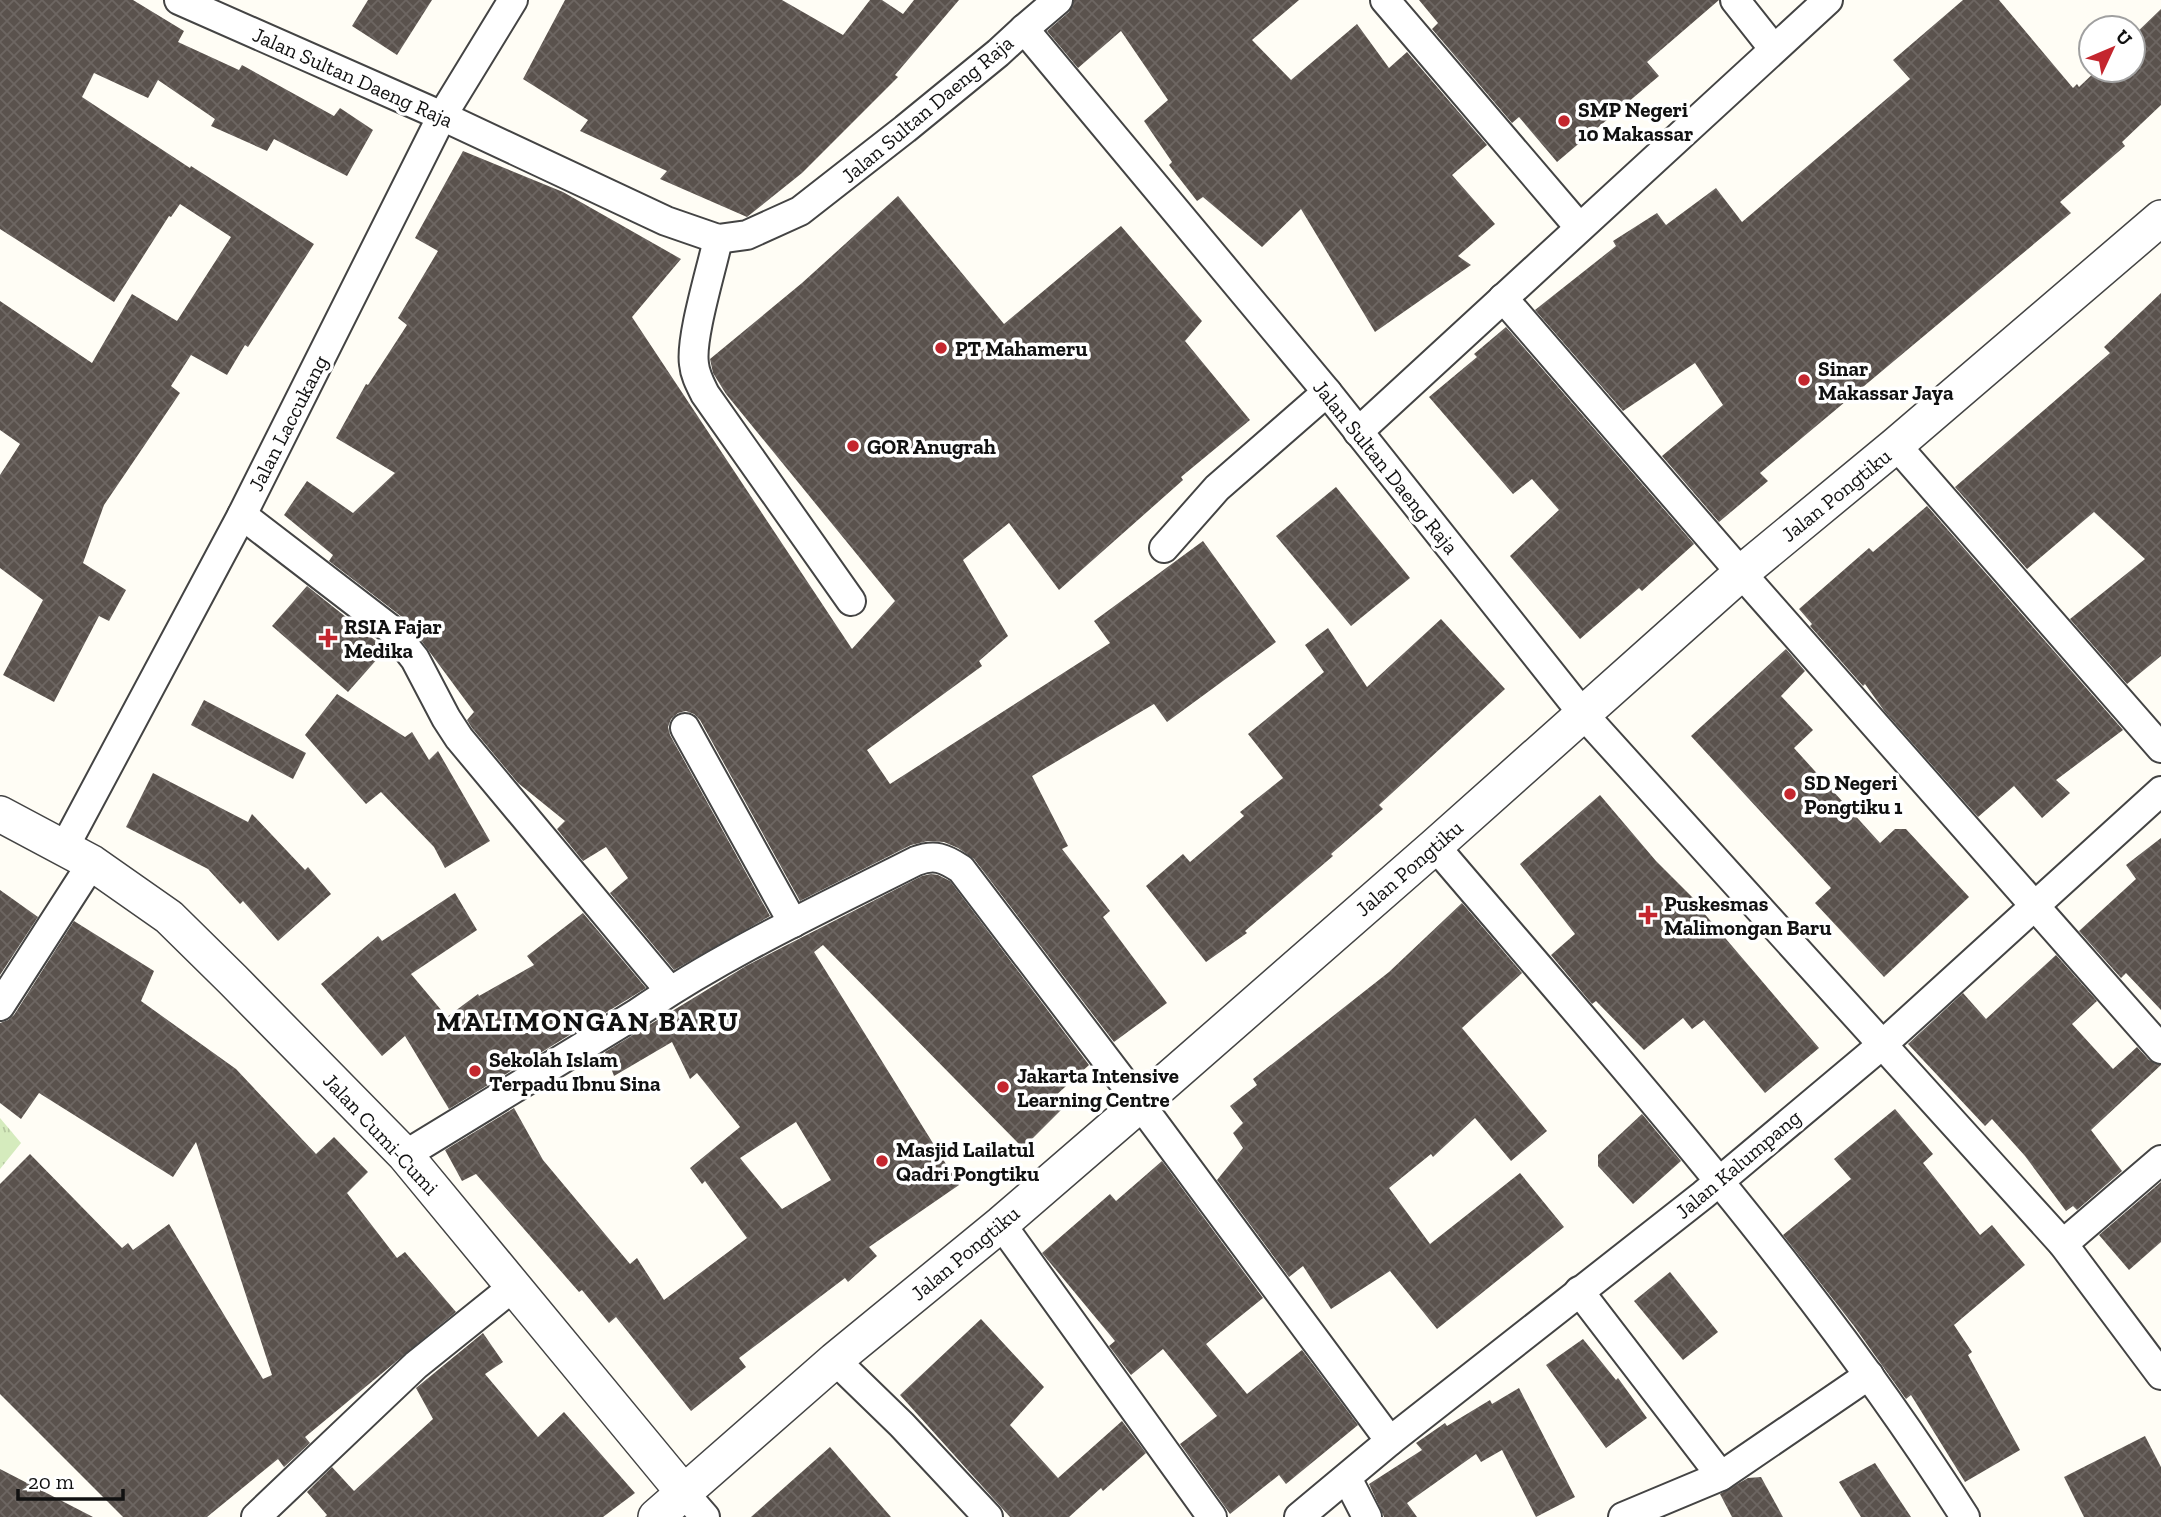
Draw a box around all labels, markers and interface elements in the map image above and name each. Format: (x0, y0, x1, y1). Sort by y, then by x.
north arrow (2077, 14, 2147, 84)
street label: Jalan Sultan Daeng Raja (249, 22, 457, 133)
text: U (2111, 25, 2137, 51)
street label: Jalan Sultan Daeng Raja (836, 30, 1019, 189)
place label: SMP Negeri 10 Makassar (1578, 97, 1693, 146)
marker: SMP Negeri 10 Makassar (1556, 113, 1572, 129)
place label: PT Mahameru (955, 336, 1087, 361)
marker: PT Mahameru (933, 340, 949, 356)
street label: Jalan Laccukang (243, 350, 333, 495)
place label: Sinar Makassar Jaya (1818, 356, 1954, 405)
marker: Sinar Makassar Jaya (1796, 372, 1812, 388)
street label: Jalan Sultan Daeng Raja (1307, 375, 1464, 560)
place label: GOR Anugrah (867, 434, 996, 459)
marker: GOR Anugrah (845, 438, 861, 454)
street label: Jalan Pongtiku (1776, 443, 1896, 547)
place label: RSIA Fajar Medika (344, 614, 442, 663)
marker: RSIA Fajar Medika (318, 628, 338, 648)
place label: SD Negeri Pongtiku 1 (1804, 770, 1903, 819)
marker: SD Negeri Pongtiku 1 (1782, 786, 1798, 802)
street label: Jalan Pongtiku (1350, 814, 1468, 921)
place label: Puskesmas Malimongan Baru (1664, 891, 1832, 940)
marker: Puskesmas Malimongan Baru (1638, 905, 1658, 925)
district label: MALIMONGAN BARU (436, 1005, 740, 1038)
place label: Sekolah Islam Terpadu Ibnu Sina (489, 1047, 661, 1096)
marker: Sekolah Islam Terpadu Ibnu Sina (467, 1063, 483, 1079)
place label: Jakarta Intensive Learning Centre (1017, 1063, 1179, 1112)
street label: Jalan Cumi-Cumi (318, 1068, 444, 1200)
marker: Jakarta Intensive Learning Centre (995, 1079, 1011, 1095)
street label: Jalan Kalumpang (1670, 1104, 1806, 1224)
place label: Masjid Lailatul Qadri Pongtiku (896, 1137, 1039, 1186)
marker: Masjid Lailatul Qadri Pongtiku (874, 1153, 890, 1169)
street label: Jalan Pongtiku (906, 1200, 1025, 1306)
scale bar (18, 1458, 122, 1502)
text: 20 m (28, 1469, 74, 1494)

